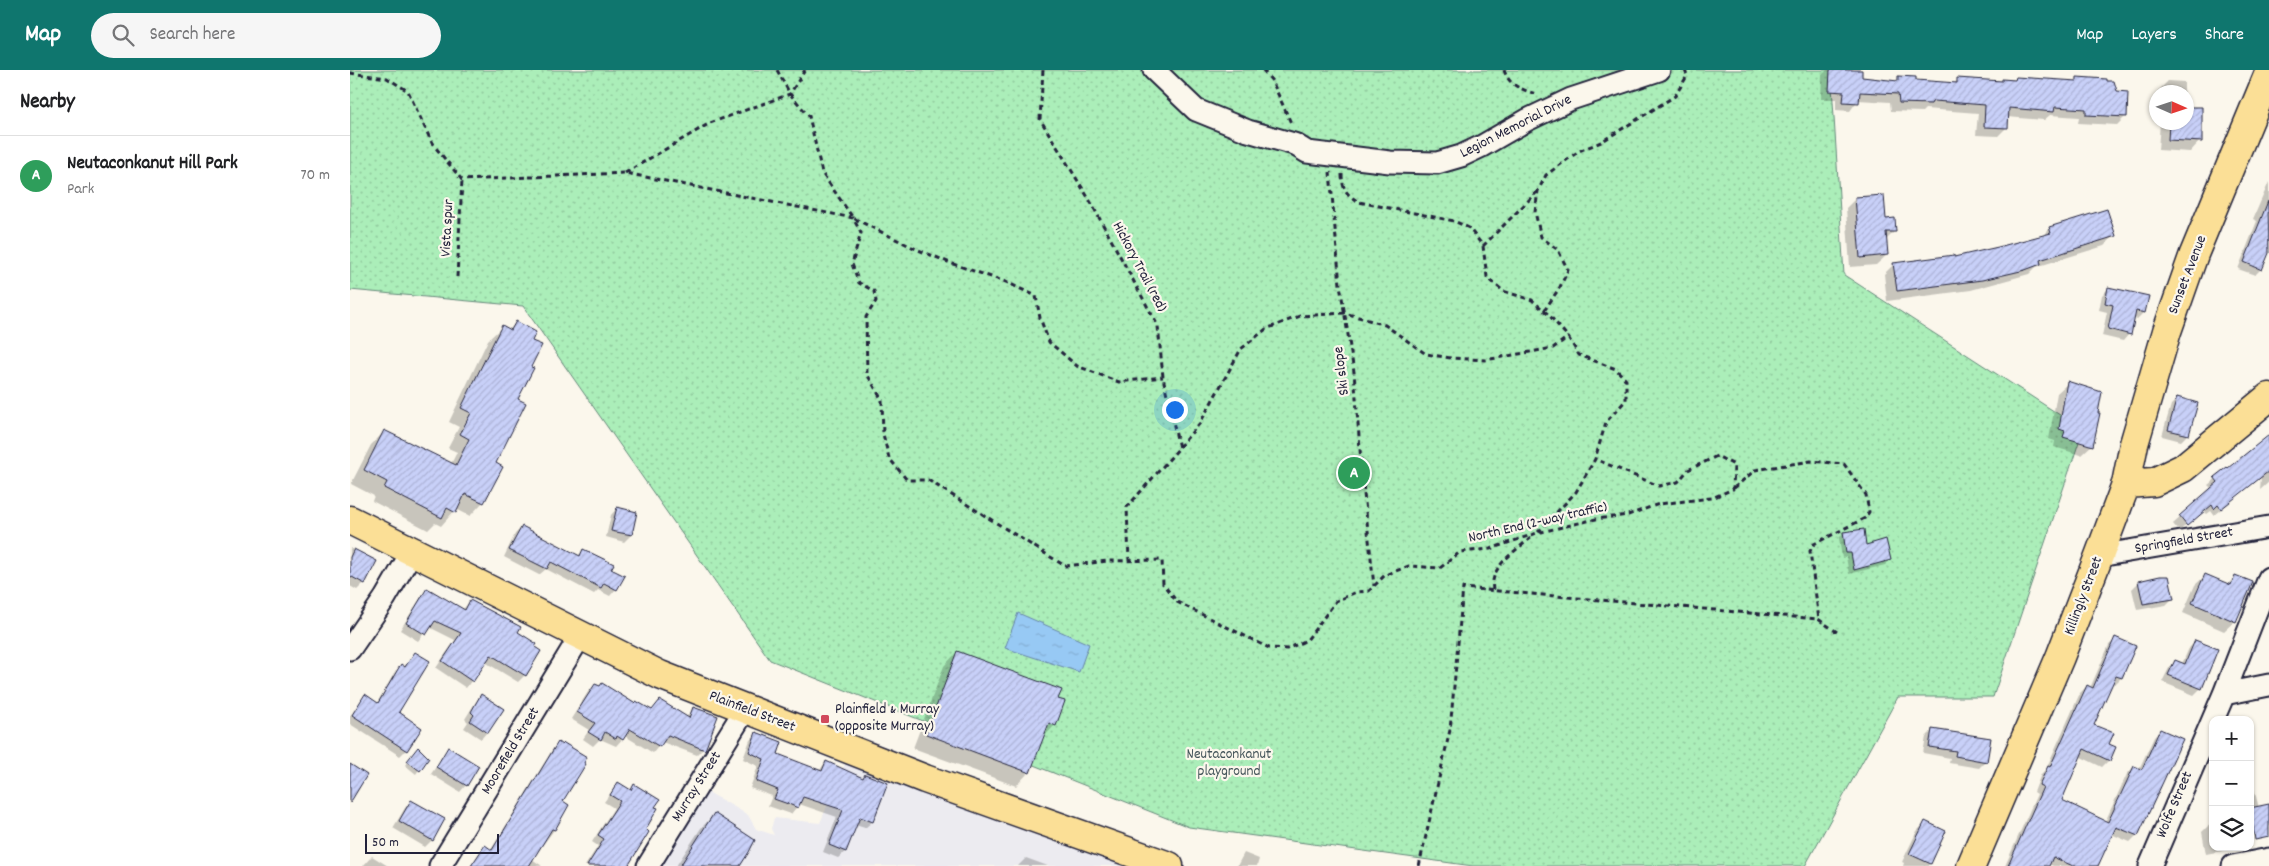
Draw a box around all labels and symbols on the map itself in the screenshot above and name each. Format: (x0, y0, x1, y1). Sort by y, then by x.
north arrow (2149, 85, 2194, 130)
street label: Legion Memorial Drive (1456, 89, 1576, 165)
street label: Vista spur (436, 198, 461, 257)
street label: Hickory Trail (red) (1106, 218, 1172, 316)
street label: Sunset Avenue (2163, 232, 2213, 318)
street label: Ski slope (1328, 345, 1356, 397)
your location (1162, 397, 1188, 423)
pin: A (1338, 454, 1370, 492)
street label: North End (2-way traffic) (1466, 496, 1610, 550)
street label: Springfield Street (2133, 521, 2235, 560)
street label: Killingly Street (2059, 553, 2109, 638)
street label: Plainfield Street (706, 685, 799, 739)
place label: Plainfield & Murray (opposite Murray) (835, 699, 940, 738)
street label: Moorefield Street (476, 703, 546, 799)
marker: Plainfield & Murray (opposite Murray) (819, 713, 831, 725)
park label: Neutaconkanut playground (1187, 744, 1272, 783)
street label: Murray Street (667, 747, 728, 826)
street label: Wolfe Street (2151, 768, 2199, 842)
scale bar (365, 831, 499, 854)

